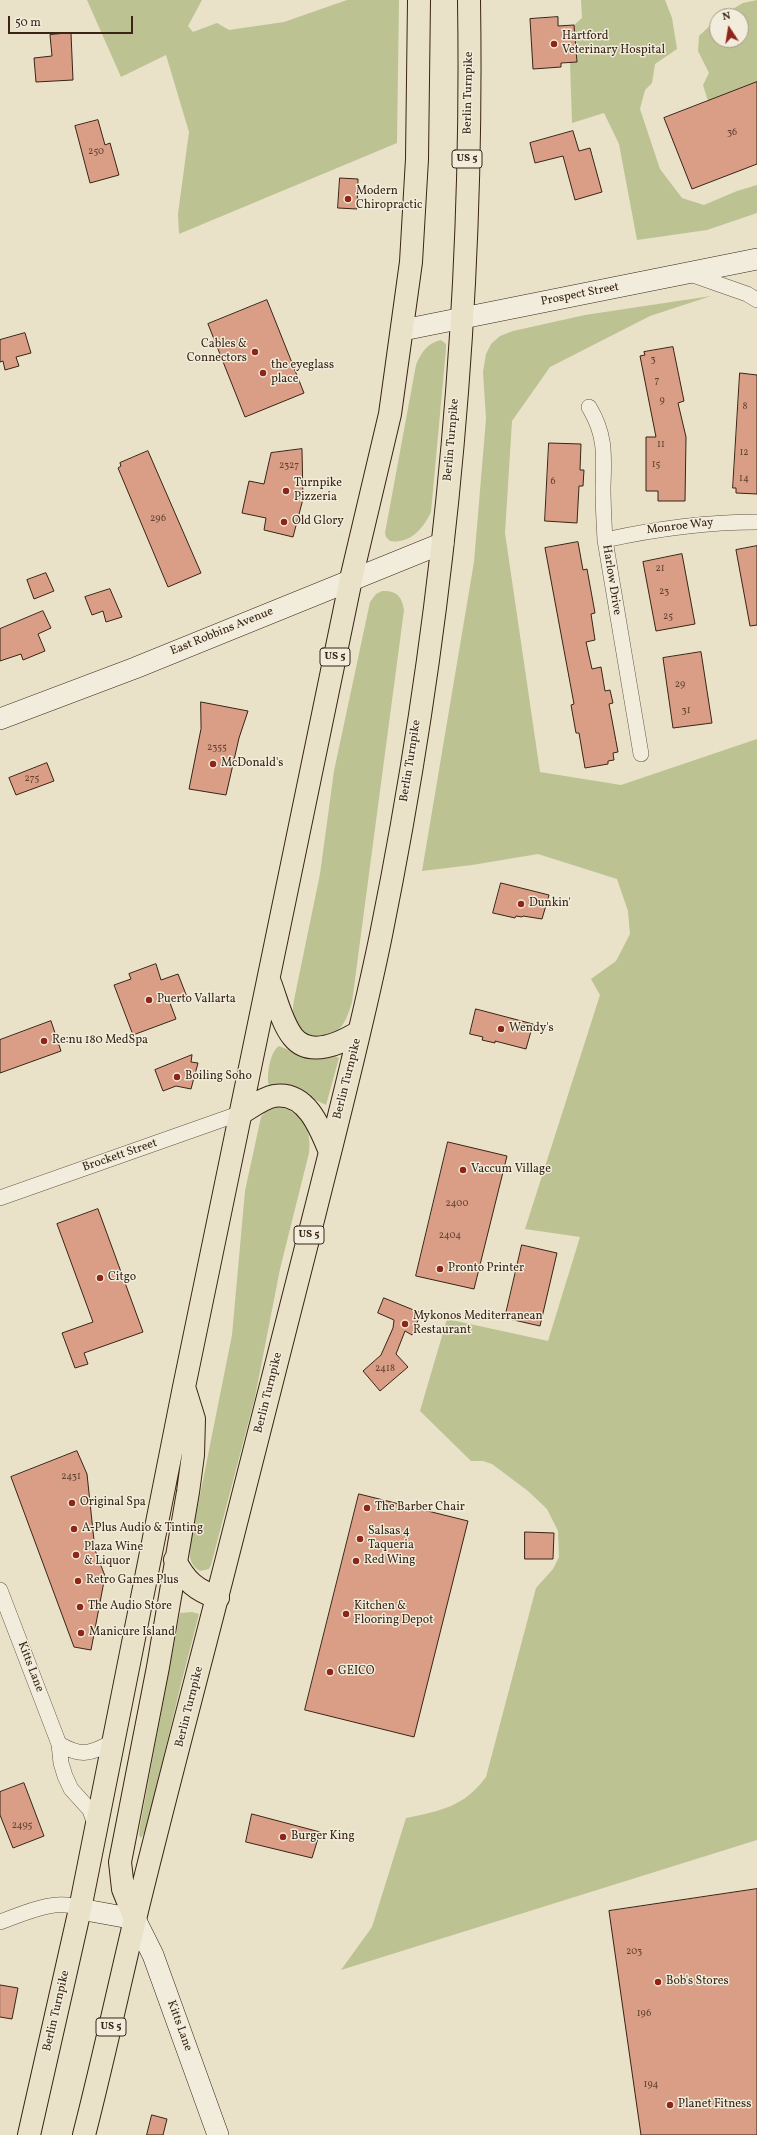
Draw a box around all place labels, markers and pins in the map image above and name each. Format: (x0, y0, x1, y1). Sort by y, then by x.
place label: Hartford Veterinary Hospital (562, 30, 665, 58)
marker: Hartford Veterinary Hospital (549, 39, 559, 49)
place label: Modern Chiropractic (356, 185, 422, 213)
marker: Modern Chiropractic (343, 194, 353, 204)
place label: Cables & Connectors (187, 338, 247, 366)
marker: Cables & Connectors (250, 347, 260, 357)
place label: the eyeglass place (271, 359, 334, 387)
marker: the eyeglass place (258, 368, 268, 378)
place label: Turnpike Pizzeria (294, 477, 342, 505)
marker: Turnpike Pizzeria (281, 486, 291, 496)
place label: Old Glory (292, 515, 344, 529)
marker: Old Glory (279, 517, 289, 527)
place label: McDonald's (221, 757, 283, 771)
marker: McDonald's (208, 759, 218, 769)
place label: Dunkin' (529, 897, 571, 911)
marker: Dunkin' (516, 899, 526, 909)
place label: Puerto Vallarta (157, 993, 236, 1007)
marker: Puerto Vallarta (144, 995, 154, 1005)
place label: Wendy's (509, 1022, 554, 1036)
marker: Wendy's (496, 1024, 506, 1034)
place label: Re:nu 180 MedSpa (52, 1034, 148, 1048)
marker: Re:nu 180 MedSpa (39, 1036, 49, 1046)
place label: Boiling Soho (185, 1070, 252, 1084)
marker: Boiling Soho (172, 1072, 182, 1082)
place label: Vaccum Village (471, 1163, 551, 1177)
marker: Vaccum Village (458, 1165, 468, 1175)
place label: Pronto Printer (448, 1262, 524, 1276)
marker: Pronto Printer (435, 1264, 445, 1274)
place label: Citgo (108, 1271, 136, 1285)
marker: Citgo (95, 1273, 105, 1283)
place label: Mykonos Mediterranean Restaurant (413, 1310, 543, 1338)
marker: Mykonos Mediterranean Restaurant (400, 1319, 410, 1329)
place label: Original Spa (80, 1496, 146, 1510)
marker: Original Spa (67, 1498, 77, 1508)
place label: The Barber Chair (375, 1501, 465, 1515)
marker: The Barber Chair (362, 1503, 372, 1513)
place label: A-Plus Audio & Tinting (82, 1522, 203, 1536)
marker: A-Plus Audio & Tinting (69, 1524, 79, 1534)
place label: Salsas 4 Taqueria (368, 1525, 414, 1553)
marker: Salsas 4 Taqueria (355, 1534, 365, 1544)
place label: Plaza Wine & Liquor (84, 1541, 143, 1569)
marker: Plaza Wine & Liquor (71, 1550, 81, 1560)
place label: Red Wing (364, 1554, 415, 1568)
marker: Red Wing (351, 1556, 361, 1566)
place label: Retro Games Plus (86, 1574, 179, 1588)
marker: Retro Games Plus (73, 1576, 83, 1586)
place label: The Audio Store (88, 1600, 172, 1614)
place label: Kitchen & Flooring Depot (354, 1600, 433, 1628)
marker: The Audio Store (75, 1602, 85, 1612)
marker: Kitchen & Flooring Depot (341, 1609, 351, 1619)
place label: Manicure Island (89, 1626, 175, 1640)
marker: Manicure Island (76, 1628, 86, 1638)
place label: GEICO (338, 1665, 375, 1679)
marker: GEICO (325, 1667, 335, 1677)
place label: Burger King (291, 1830, 355, 1844)
marker: Burger King (278, 1832, 288, 1842)
place label: Bob's Stores (666, 1975, 729, 1989)
marker: Bob's Stores (653, 1977, 663, 1987)
place label: Planet Fitness (678, 2098, 751, 2112)
marker: Planet Fitness (665, 2100, 675, 2110)

